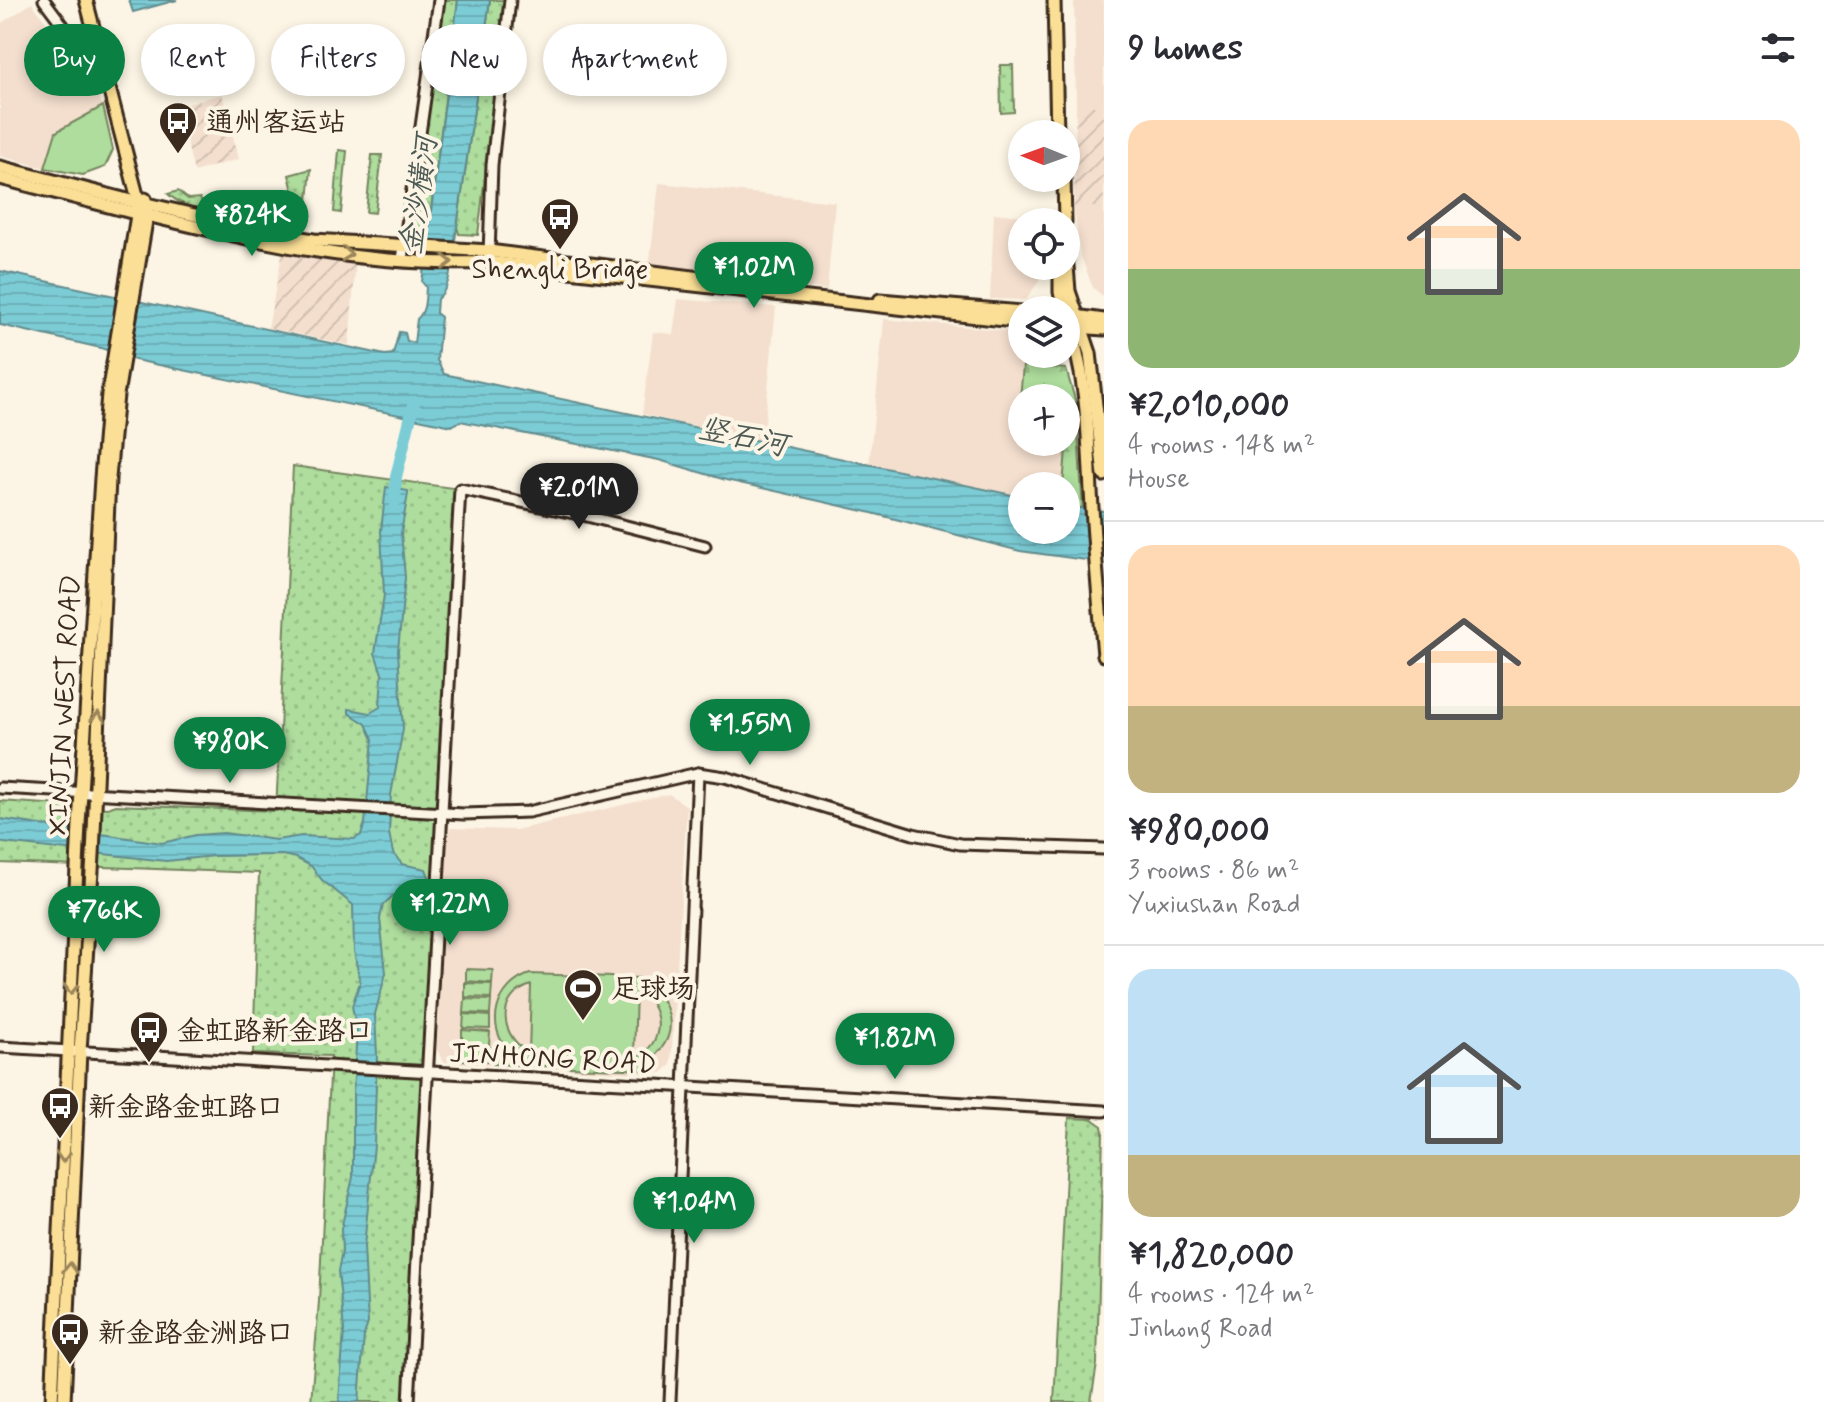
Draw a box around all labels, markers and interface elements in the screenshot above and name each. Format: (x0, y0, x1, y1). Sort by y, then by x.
chip: Buy (24, 24, 125, 96)
chip: Rent (141, 24, 255, 96)
chip: Filters (271, 24, 405, 96)
chip: New (421, 24, 527, 96)
chip: Apartment (543, 24, 727, 96)
text: 9 homes (1128, 26, 1243, 71)
icon: filters (1756, 26, 1800, 70)
bus stop icon: 通州客运站 (157, 100, 199, 155)
place label: 通州客运站 (206, 105, 346, 142)
north arrow (1008, 120, 1080, 192)
map controls (1008, 120, 1080, 544)
water label: 金沙横河 (392, 128, 448, 257)
icon: home (1392, 172, 1536, 316)
pin: ¥824K (196, 190, 308, 258)
bus stop icon: Shengli Bridge (539, 196, 581, 251)
text: ¥824K (213, 199, 291, 233)
button: locate (1008, 208, 1080, 280)
pin: ¥1.02M (689, 242, 819, 310)
one-way arrow (341, 246, 354, 263)
text: ¥1.02M (712, 251, 796, 285)
place label: Shengli Bridge (472, 252, 648, 289)
one-way arrow (441, 254, 454, 271)
button: layers (1008, 296, 1080, 368)
button: + (1008, 384, 1080, 456)
text: ¥2,010,000 (1128, 384, 1290, 429)
water label: 竖石河 (695, 409, 796, 467)
text: 4 rooms · 148 m² (1128, 429, 1315, 463)
pin: ¥2.01M (514, 463, 644, 531)
text: House (1128, 463, 1189, 497)
text: ¥2.01M (538, 472, 620, 506)
button: − (1008, 472, 1080, 544)
street label: XINJIN WEST ROAD (40, 574, 91, 837)
icon: home (1392, 597, 1536, 741)
pin: ¥1.55M (685, 699, 815, 767)
text: ¥1.55M (708, 708, 792, 742)
one-way arrow (89, 710, 106, 723)
pin: ¥980K (174, 717, 286, 785)
text: ¥980K (192, 726, 268, 760)
text: ¥980,000 (1128, 809, 1270, 854)
text: 3 rooms · 86 m² (1128, 854, 1299, 888)
pin: ¥1.22M (385, 879, 515, 947)
pin: ¥766K (48, 886, 160, 954)
text: ¥1.22M (409, 888, 491, 922)
text: Yuxiushan Road (1128, 888, 1300, 922)
text: ¥766K (66, 895, 142, 929)
sports icon: 足球场 (562, 967, 604, 1022)
place label: 足球场 (611, 972, 695, 1009)
one-way arrow (62, 983, 79, 996)
bus stop icon: 金虹路新金路口 (128, 1009, 170, 1064)
pin: ¥1.82M (830, 1013, 960, 1081)
place label: 金虹路新金路口 (177, 1014, 373, 1051)
icon: home (1392, 1021, 1536, 1165)
text: ¥1.82M (853, 1022, 937, 1056)
street label: JINHONG ROAD (448, 1036, 657, 1083)
bus stop icon: 新金路金虹路口 (39, 1085, 81, 1140)
place label: 新金路金虹路口 (88, 1090, 284, 1127)
one-way arrow (54, 1151, 71, 1164)
pin: ¥1.04M (629, 1177, 759, 1245)
text: ¥1.04M (651, 1186, 737, 1220)
text: ¥1,820,000 (1128, 1233, 1294, 1278)
one-way arrow (61, 1261, 78, 1274)
text: 4 rooms · 124 m² (1128, 1278, 1314, 1312)
bus stop icon: 新金路金洲路口 (49, 1311, 91, 1366)
text: Jinhong Road (1128, 1312, 1272, 1346)
place label: 新金路金洲路口 (98, 1316, 294, 1353)

